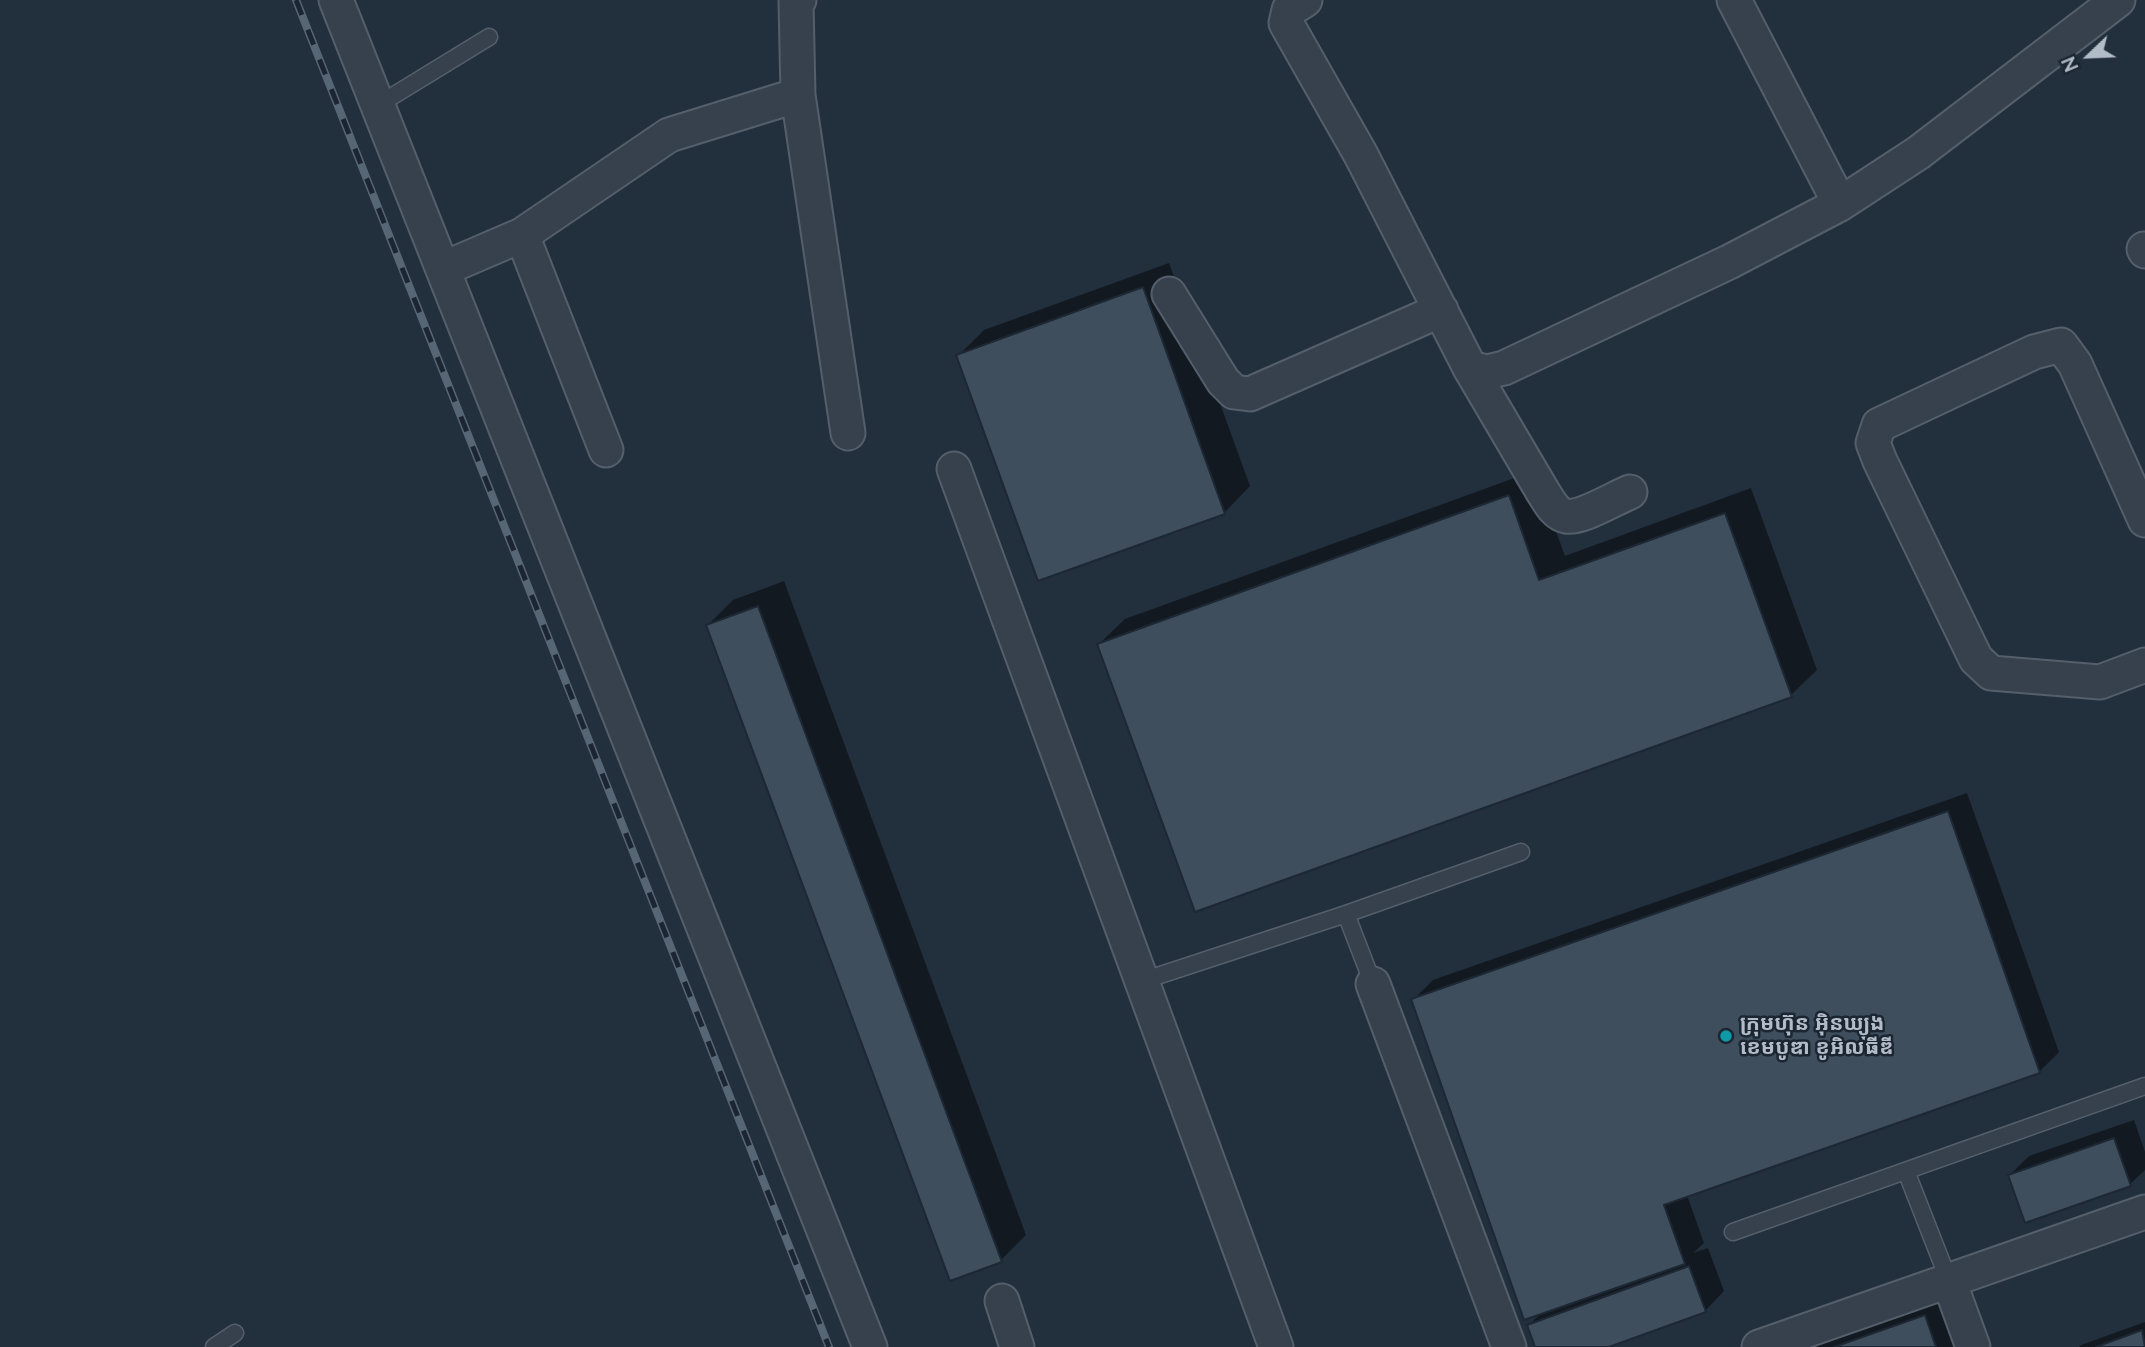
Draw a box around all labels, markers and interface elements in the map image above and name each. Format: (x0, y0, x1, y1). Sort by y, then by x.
north arrow (2054, 21, 2124, 91)
text: N (2056, 53, 2084, 76)
place label: ក្រុមហ៊ុន អ៊ិនឃ្យុង ខេមបូឌា ខូអិលធីឌី (1740, 1011, 1893, 1061)
marker: ក្រុមហ៊ុន អ៊ិនឃ្យុង ខេមបូឌា ខូអិលធីឌី (1718, 1028, 1734, 1044)

